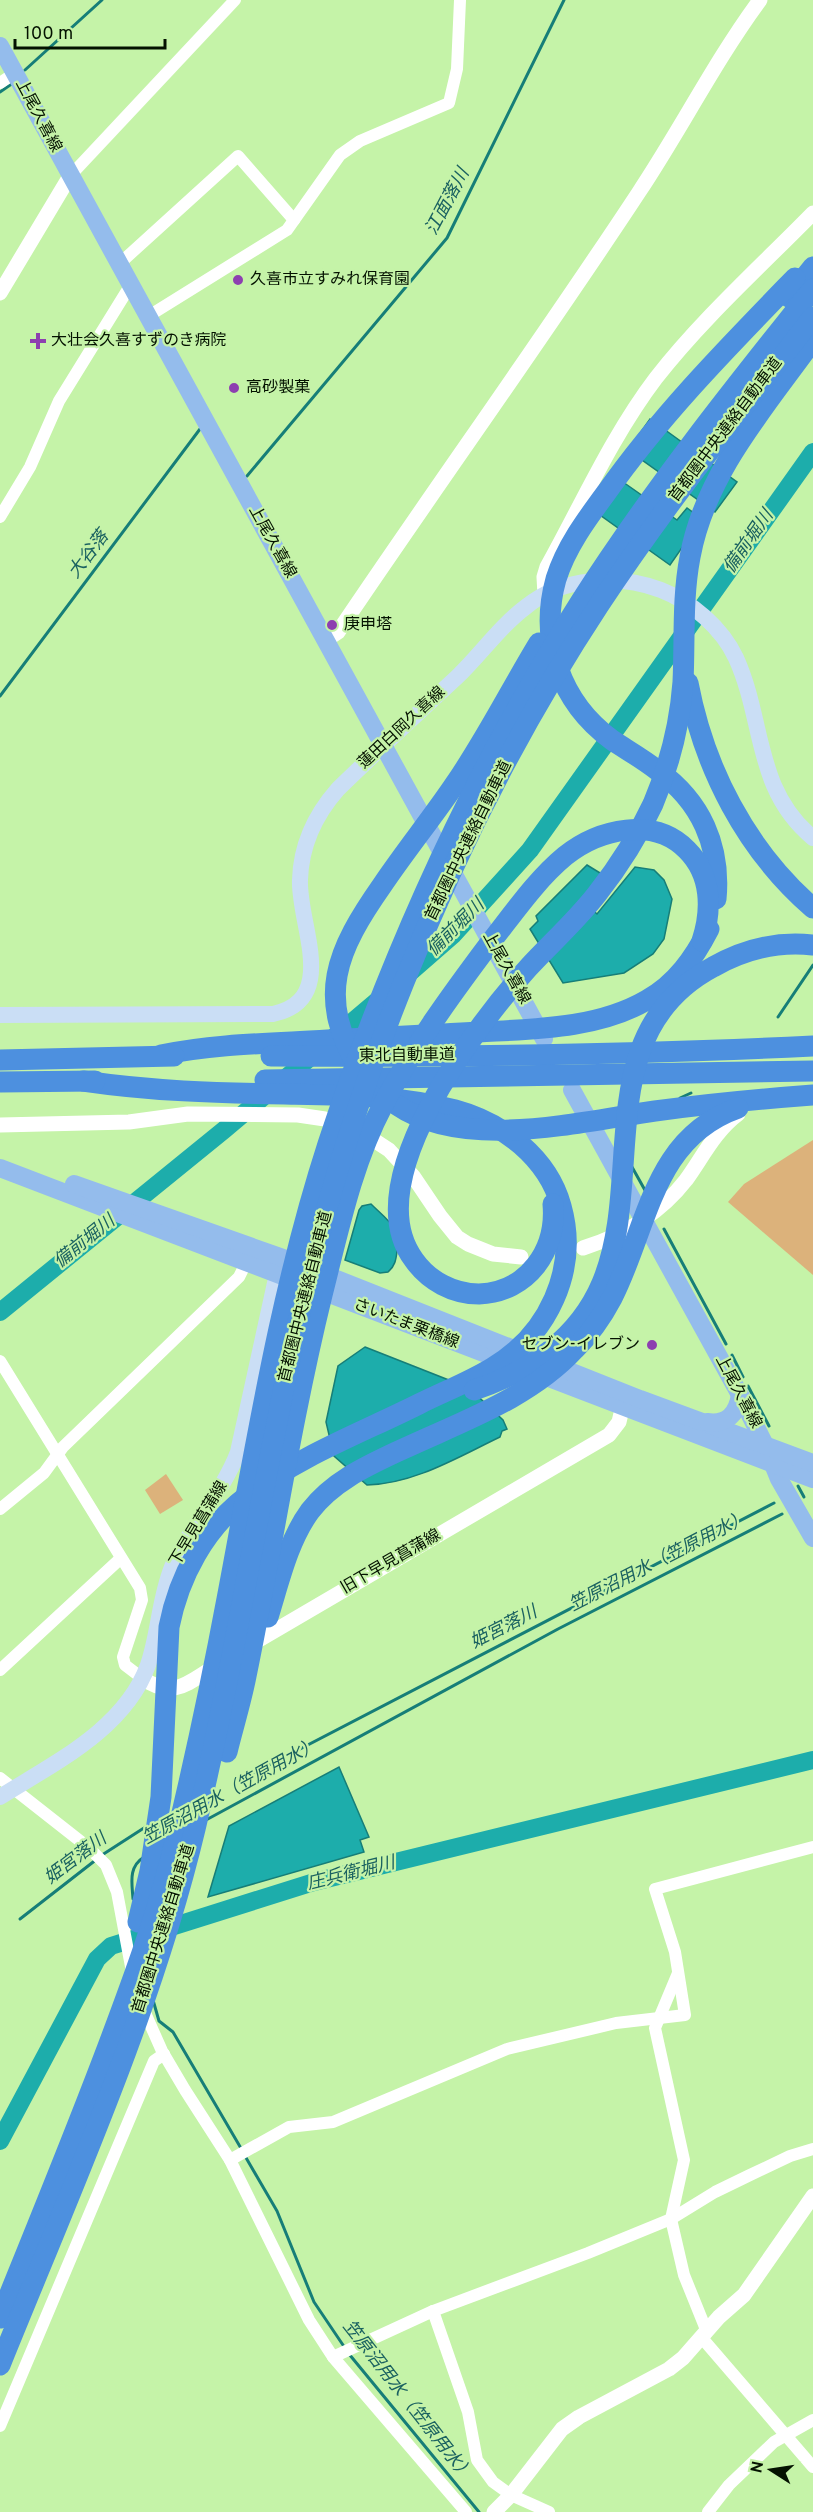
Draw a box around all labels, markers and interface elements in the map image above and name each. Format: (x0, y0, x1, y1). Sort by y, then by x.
scale bar (15, 12, 165, 50)
text: 100 m (24, 23, 73, 46)
street label: 上尾久喜線 (10, 76, 66, 156)
water label: 江面落川 (421, 163, 476, 239)
place label: 久喜市立すみれ保育園 (250, 270, 410, 290)
marker: 久喜市立すみれ保育園 (231, 273, 245, 287)
place label: 大壮会久喜すずのき病院 (51, 331, 227, 351)
marker: 大壮会久喜すずのき病院 (29, 332, 47, 350)
street label: 首都圏中央連絡自動車道 (665, 354, 787, 506)
place label: 高砂製菓 (246, 378, 310, 398)
marker: 高砂製菓 (227, 381, 241, 395)
street label: 上尾久喜線 (244, 502, 300, 582)
water label: 備前堀川 (719, 504, 780, 578)
water label: 大谷落 (64, 524, 116, 583)
place label: 庚申塔 (344, 615, 392, 635)
marker: 庚申塔 (325, 618, 339, 632)
street label: 蓮田白岡久喜線 (354, 682, 450, 774)
street label: 首都圏中央連絡自動車道 (421, 758, 517, 924)
water label: 備前堀川 (422, 893, 491, 962)
street label: 上尾久喜線 (478, 928, 534, 1008)
street label: 東北自動車道 (359, 1045, 455, 1067)
water label: 備前堀川 (50, 1209, 122, 1274)
street label: 首都圏中央連絡自動車道 (275, 1209, 337, 1385)
street label: さいたま栗橋線 (350, 1295, 462, 1353)
place label: セブン-イレブン (522, 1335, 640, 1355)
marker: セブン-イレブン (645, 1338, 659, 1352)
street label: 上尾久喜線 (710, 1352, 766, 1432)
street label: 下早見菖蒲線 (166, 1478, 232, 1570)
water label: 笠原沼用水（笠原用水） (566, 1507, 752, 1617)
street label: 旧下早見菖蒲線 (337, 1525, 445, 1599)
water label: 姫宮落川 (467, 1601, 543, 1655)
water label: 笠原沼用水（笠原用水） (139, 1734, 323, 1850)
water label: 姫宮落川 (40, 1827, 113, 1890)
street label: 首都圏中央連絡自動車道 (129, 1842, 199, 2016)
water label: 庄兵衛堀川 (305, 1851, 399, 1896)
water label: 笠原沼用水（笠原用水） (337, 2316, 477, 2486)
north arrow (741, 2440, 801, 2500)
text: N (747, 2460, 769, 2475)

